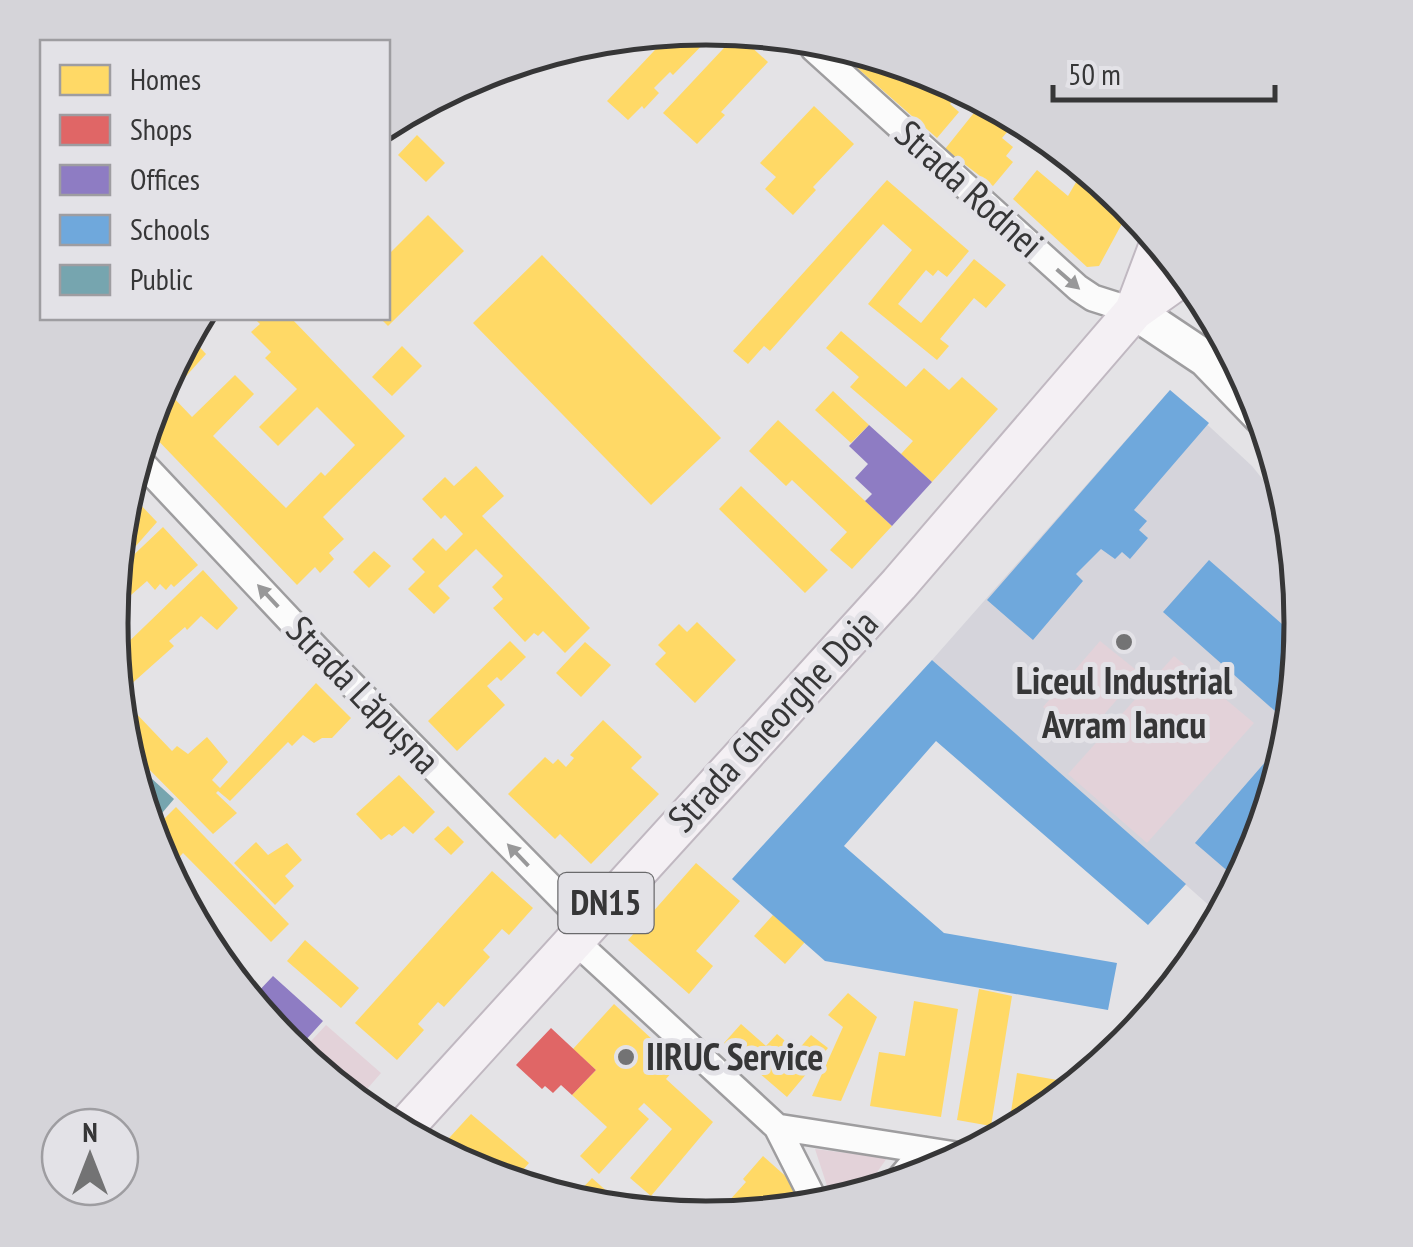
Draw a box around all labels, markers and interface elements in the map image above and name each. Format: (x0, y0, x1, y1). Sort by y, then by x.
legend (40, 40, 390, 320)
scale bar (1053, 40, 1276, 102)
text: 50 m (1068, 54, 1121, 93)
text: Homes (130, 59, 201, 98)
text: Shops (130, 109, 192, 148)
street label: Strada Rodnei (886, 109, 1054, 267)
text: Offices (130, 159, 200, 198)
text: Schools (130, 209, 210, 248)
text: Public (130, 259, 193, 298)
one-way arrow (1055, 267, 1080, 289)
one-way arrow (256, 585, 279, 609)
street label: Strada Gheorghe Doja (656, 599, 887, 841)
street label: Strada Lăpușna (277, 605, 451, 783)
marker: Liceul Industrial Avram Iancu (1113, 631, 1135, 653)
place label: Liceul Industrial Avram Iancu (1016, 655, 1233, 748)
one-way arrow (507, 843, 530, 867)
road number: DN15 (558, 873, 654, 933)
place label: IIRUC Service (646, 1031, 824, 1080)
marker: IIRUC Service (615, 1046, 637, 1068)
north arrow (40, 1107, 140, 1207)
text: N (82, 1113, 98, 1150)

